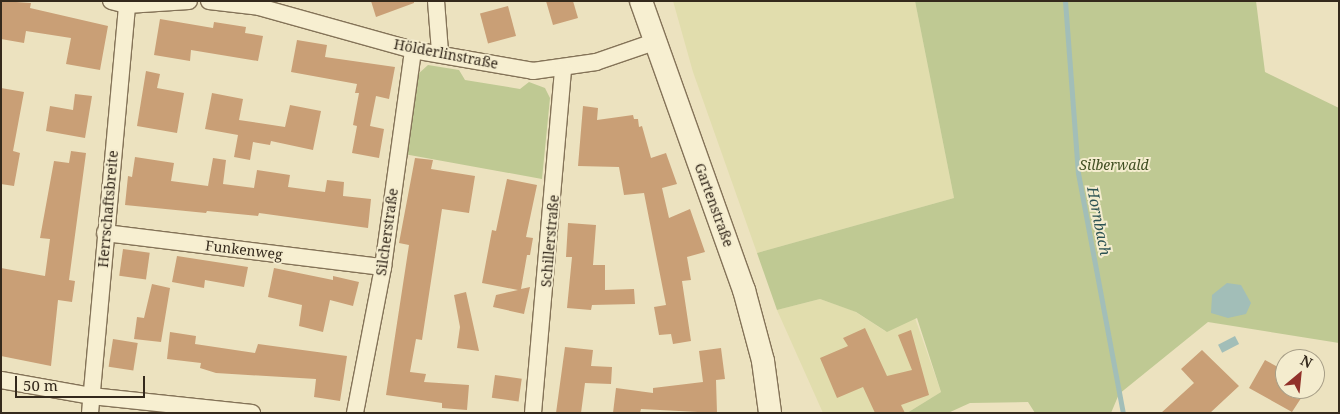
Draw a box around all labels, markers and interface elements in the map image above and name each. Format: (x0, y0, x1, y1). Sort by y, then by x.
street label: Hölderlinstraße (392, 36, 500, 72)
street label: Herrschaftsbreite (95, 150, 121, 268)
park label: Silberwald (1079, 157, 1149, 173)
street label: Gartenstraße (691, 161, 737, 249)
water label: Hornbach (1083, 185, 1115, 257)
street label: Silcherstraße (373, 187, 401, 277)
street label: Schillerstraße (538, 194, 562, 288)
street label: Funkenweg (204, 237, 284, 263)
north arrow (1275, 349, 1325, 399)
text: N (1297, 350, 1316, 372)
scale bar (18, 366, 148, 398)
text: 50 m (23, 375, 58, 395)

